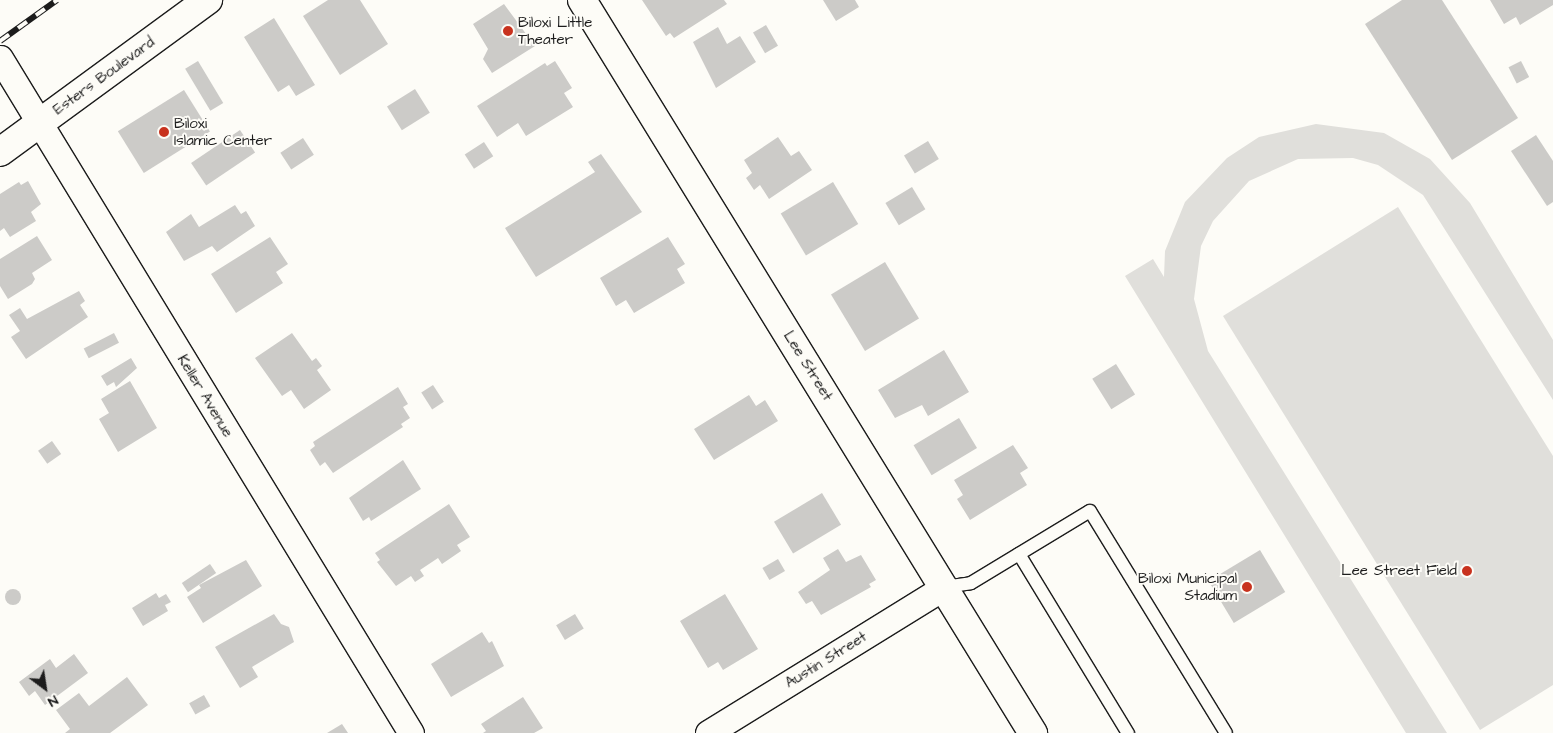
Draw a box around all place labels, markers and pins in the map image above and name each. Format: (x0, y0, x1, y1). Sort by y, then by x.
place label: Biloxi Little Theater (518, 13, 592, 48)
marker: Biloxi Little Theater (502, 25, 514, 37)
place label: Biloxi Islamic Center (174, 114, 272, 149)
marker: Biloxi Islamic Center (158, 126, 170, 138)
place label: Lee Street Field (1341, 562, 1457, 580)
marker: Lee Street Field (1461, 565, 1473, 577)
place label: Biloxi Municipal Stadium (1138, 569, 1237, 604)
marker: Biloxi Municipal Stadium (1241, 581, 1253, 593)

